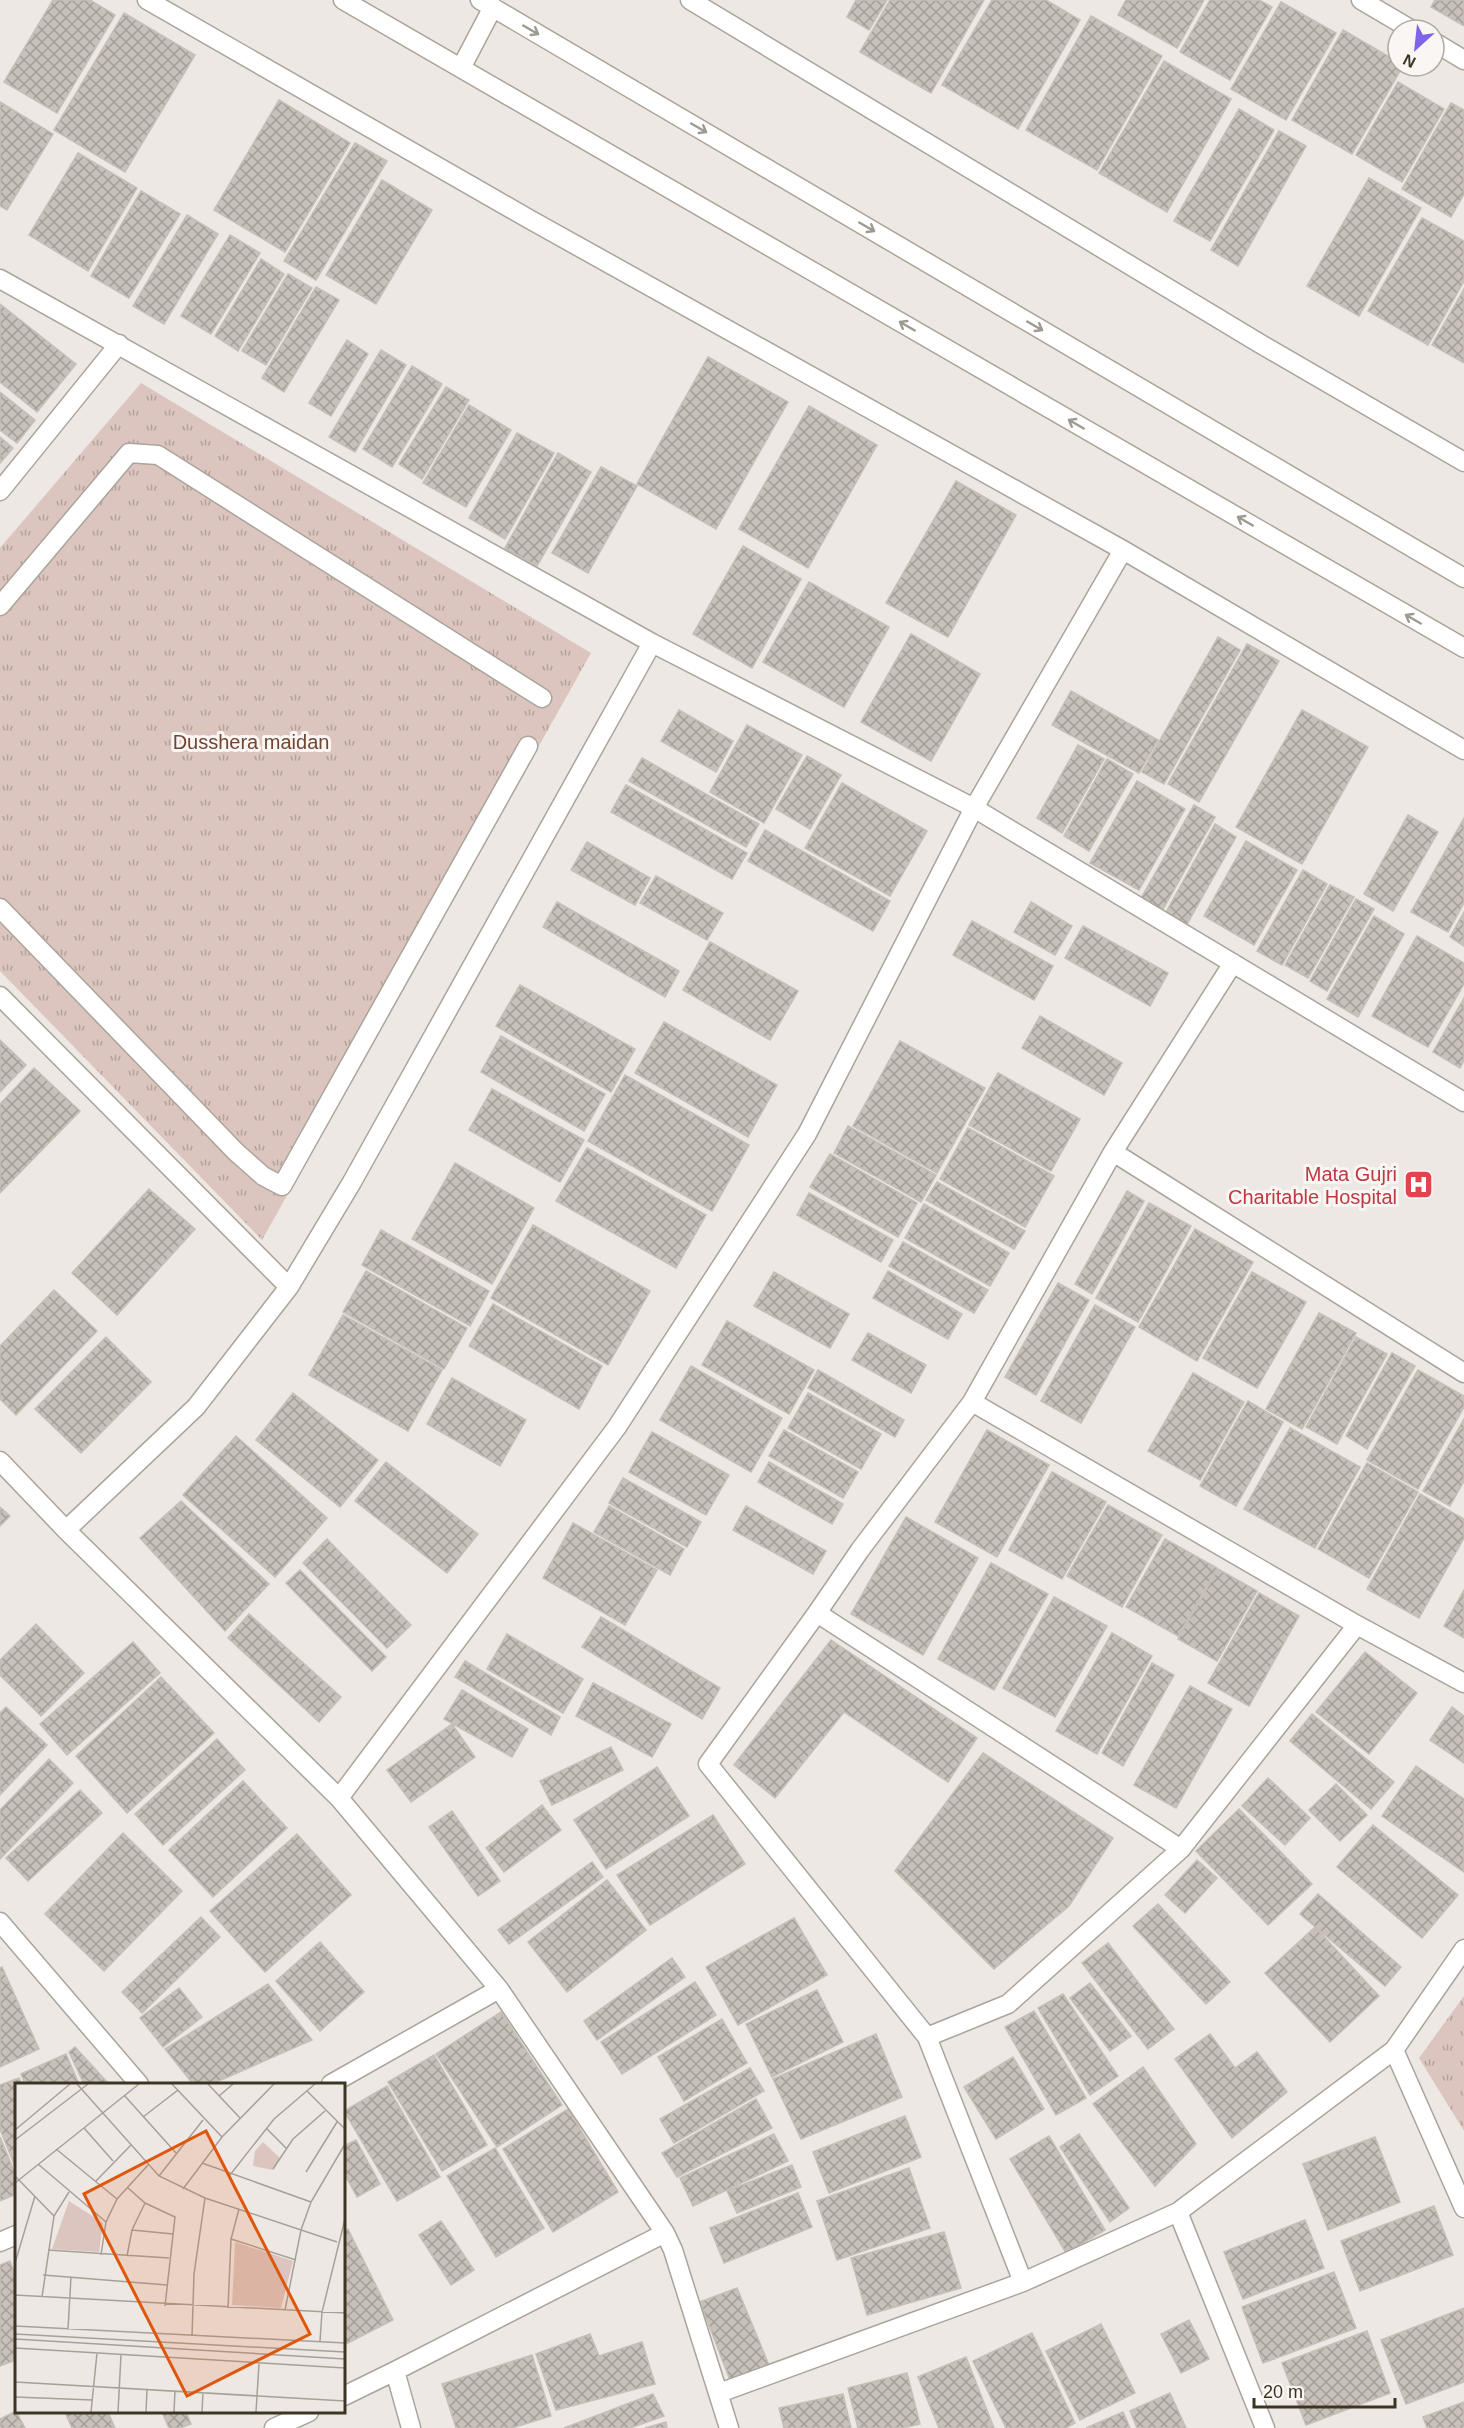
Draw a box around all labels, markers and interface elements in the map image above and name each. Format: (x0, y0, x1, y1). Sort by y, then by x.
north arrow (1386, 18, 1446, 78)
one-way arrow (522, 24, 539, 36)
text: N (1400, 51, 1418, 71)
one-way arrow (690, 123, 707, 135)
one-way arrow (858, 222, 875, 234)
one-way arrow (899, 320, 916, 332)
one-way arrow (1026, 320, 1043, 332)
one-way arrow (1068, 417, 1085, 429)
one-way arrow (1237, 515, 1254, 527)
one-way arrow (1405, 613, 1422, 625)
park label: Dusshera maidan (173, 731, 329, 753)
place label: Mata Gujri Charitable Hospital (1228, 1163, 1397, 1208)
hospital icon: Mata Gujri Charitable Hospital (1402, 1169, 1434, 1201)
inset map (15, 2083, 345, 2413)
scale bar (1254, 2371, 1395, 2409)
text: 20 m (1263, 2382, 1303, 2402)

